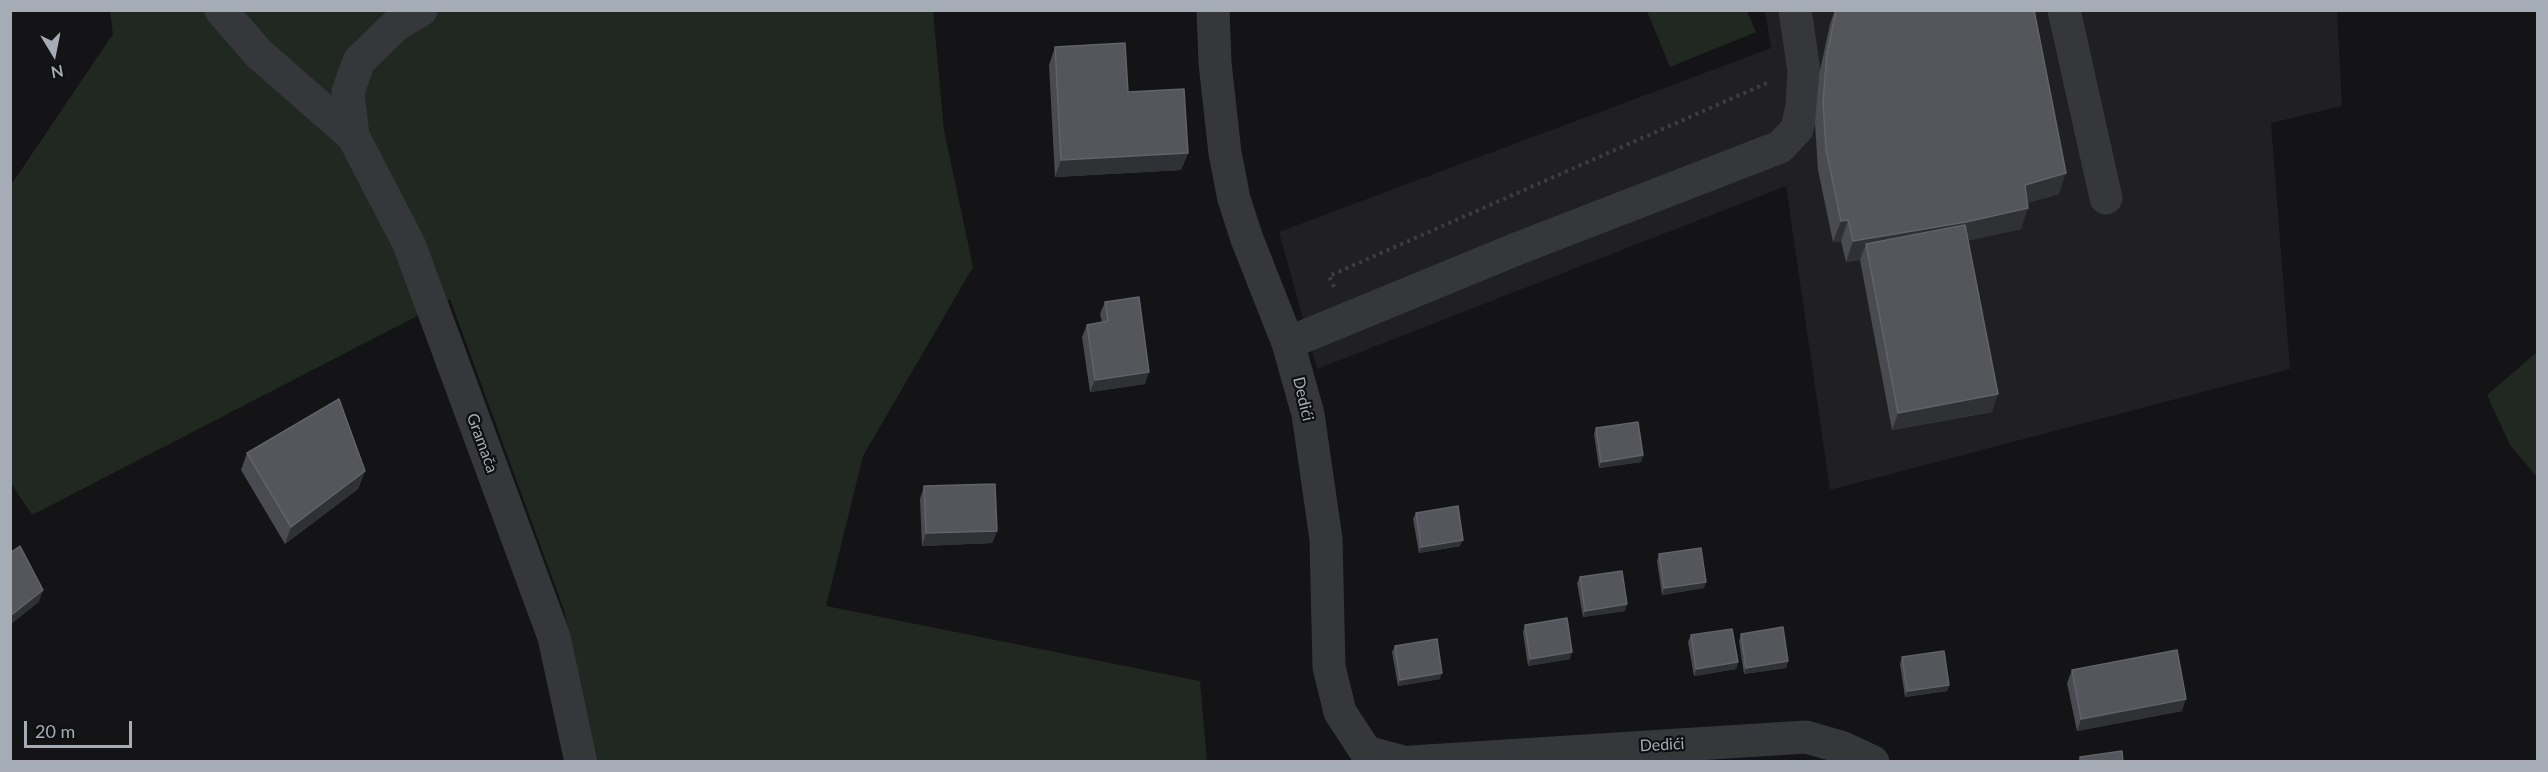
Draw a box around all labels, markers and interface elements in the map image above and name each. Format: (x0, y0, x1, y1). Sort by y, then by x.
north arrow (24, 24, 84, 84)
text: N (50, 62, 65, 83)
street label: Dedići (1289, 375, 1317, 423)
street label: Gramača (462, 411, 502, 475)
scale bar (27, 709, 135, 747)
text: 20 m (35, 720, 75, 742)
street label: Dedići (1639, 734, 1685, 756)

